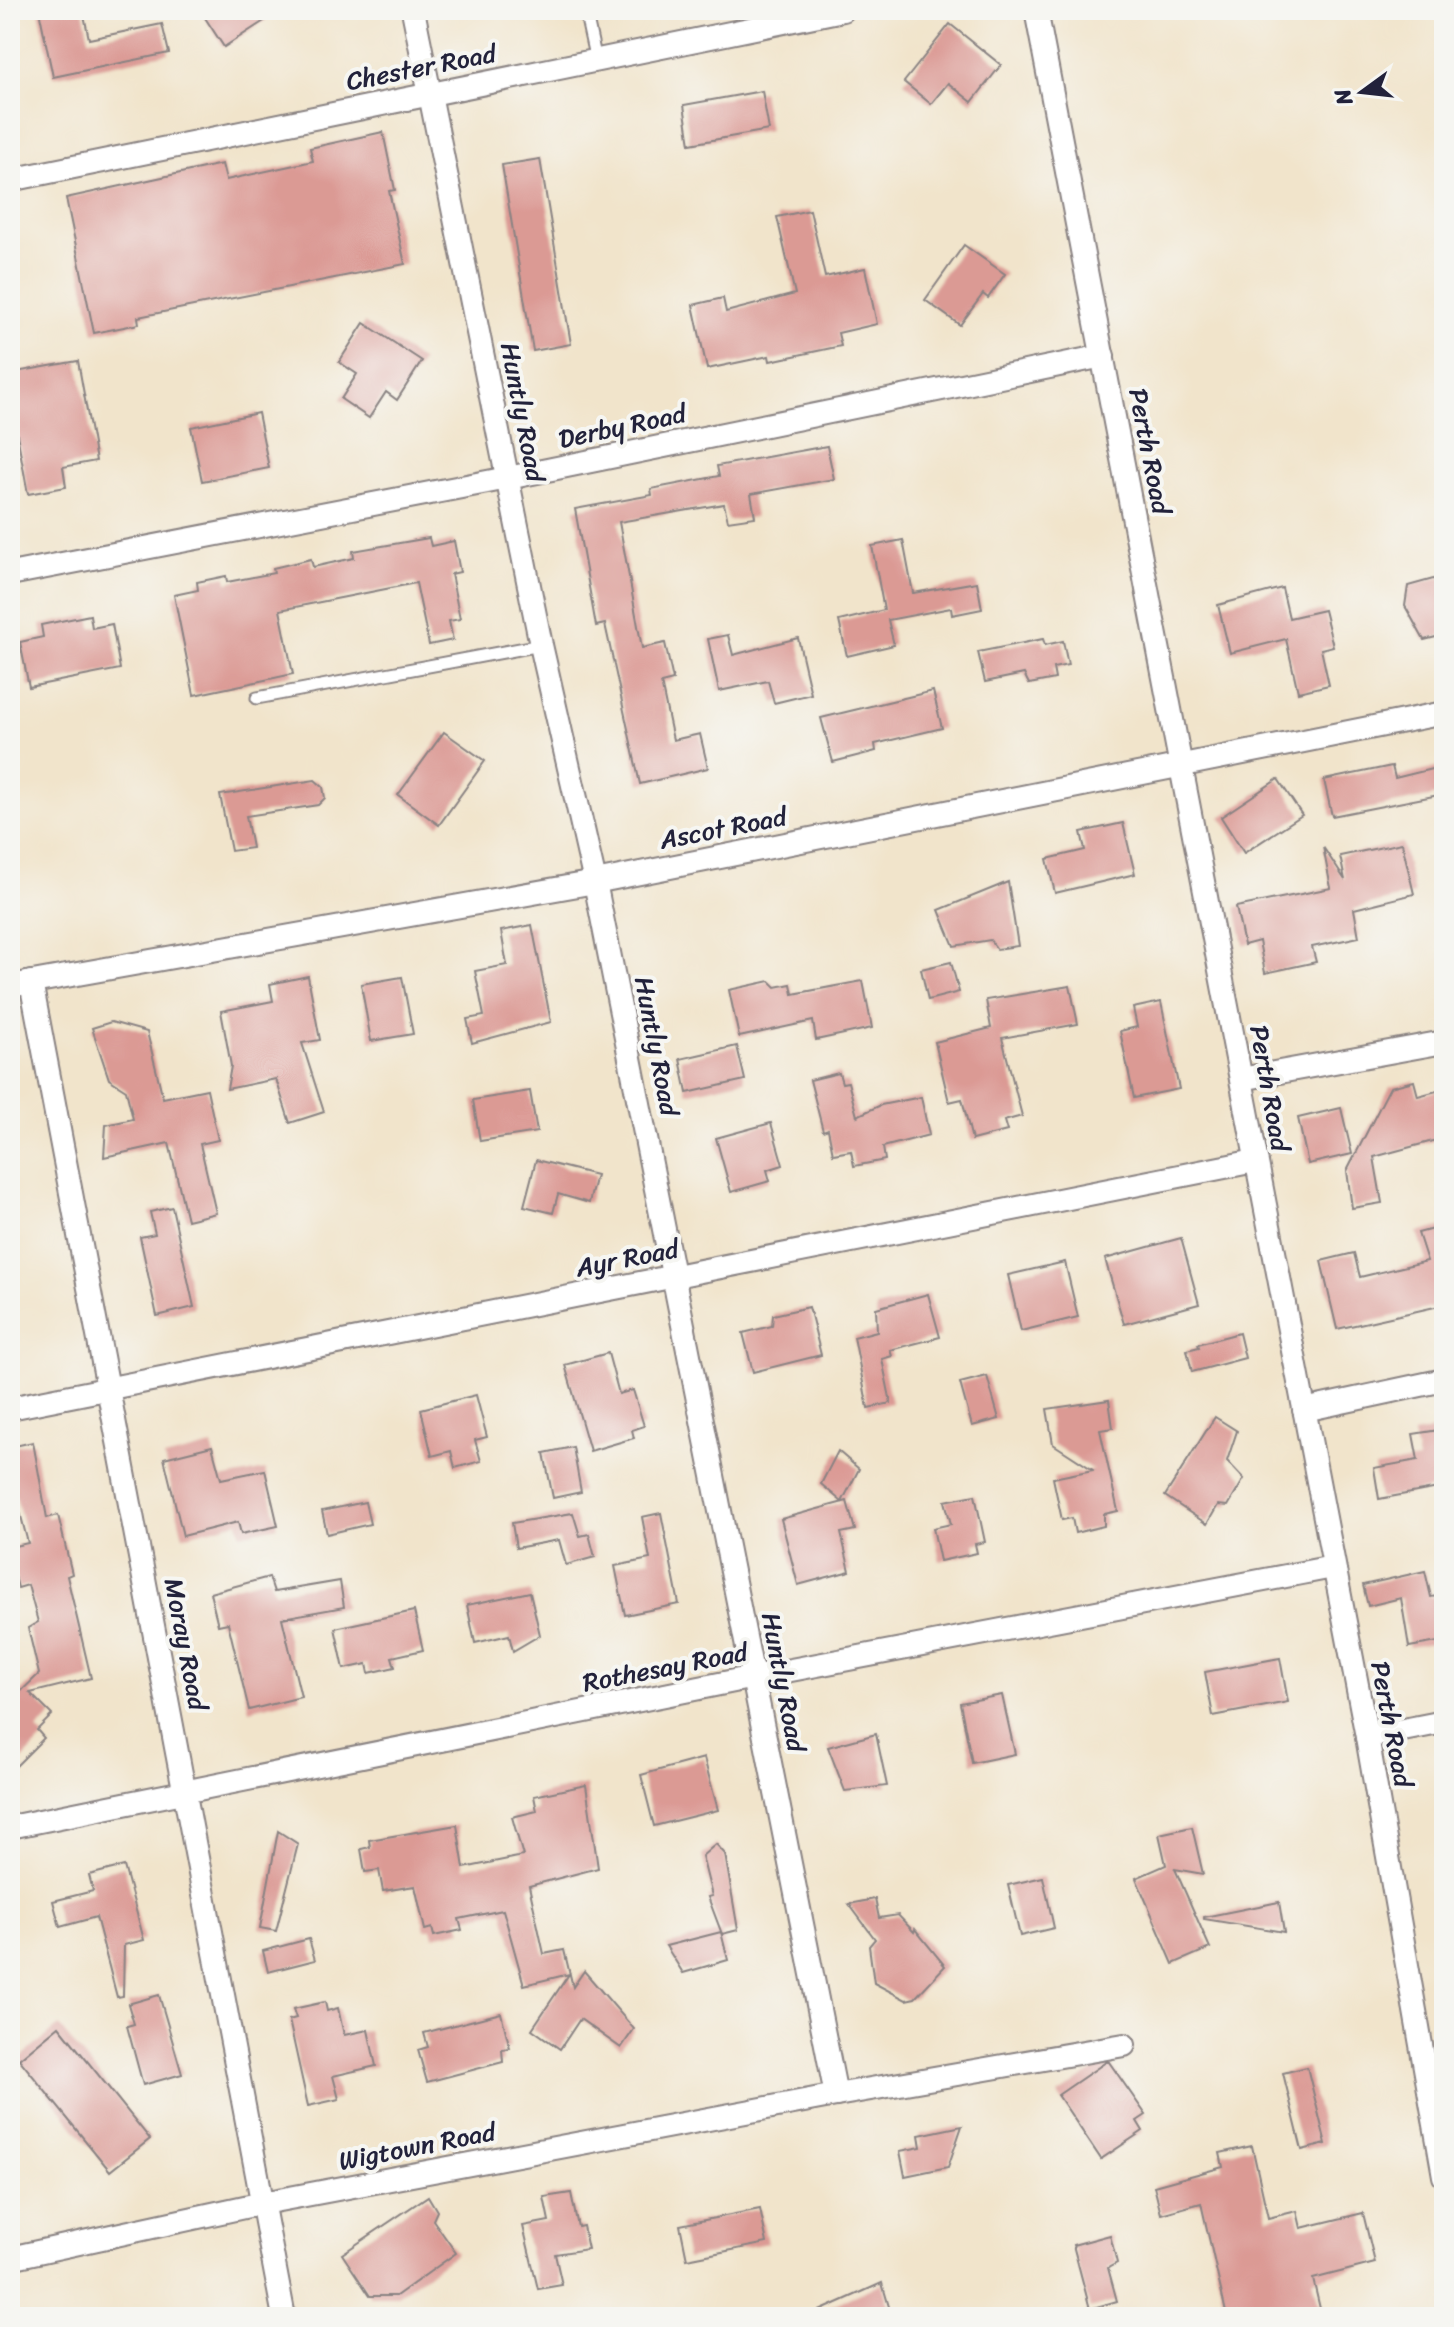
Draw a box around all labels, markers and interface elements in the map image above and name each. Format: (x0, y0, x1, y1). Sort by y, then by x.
street label: Chester Road (342, 29, 502, 104)
north arrow (1322, 52, 1402, 132)
text: N (1322, 84, 1364, 110)
street label: Huntly Road (487, 338, 559, 488)
street label: Perth Road (1115, 384, 1185, 520)
street label: Derby Road (554, 390, 692, 462)
street label: Ascot Road (655, 793, 793, 863)
street label: Huntly Road (621, 972, 693, 1122)
street label: Perth Road (1236, 1021, 1304, 1157)
street label: Ayr Road (571, 1225, 685, 1291)
street label: Moray Road (151, 1574, 222, 1716)
street label: Huntly Road (748, 1608, 820, 1758)
street label: Rothesay Road (579, 1628, 754, 1706)
street label: Perth Road (1357, 1657, 1427, 1793)
street label: Wigtown Road (335, 2108, 502, 2184)

